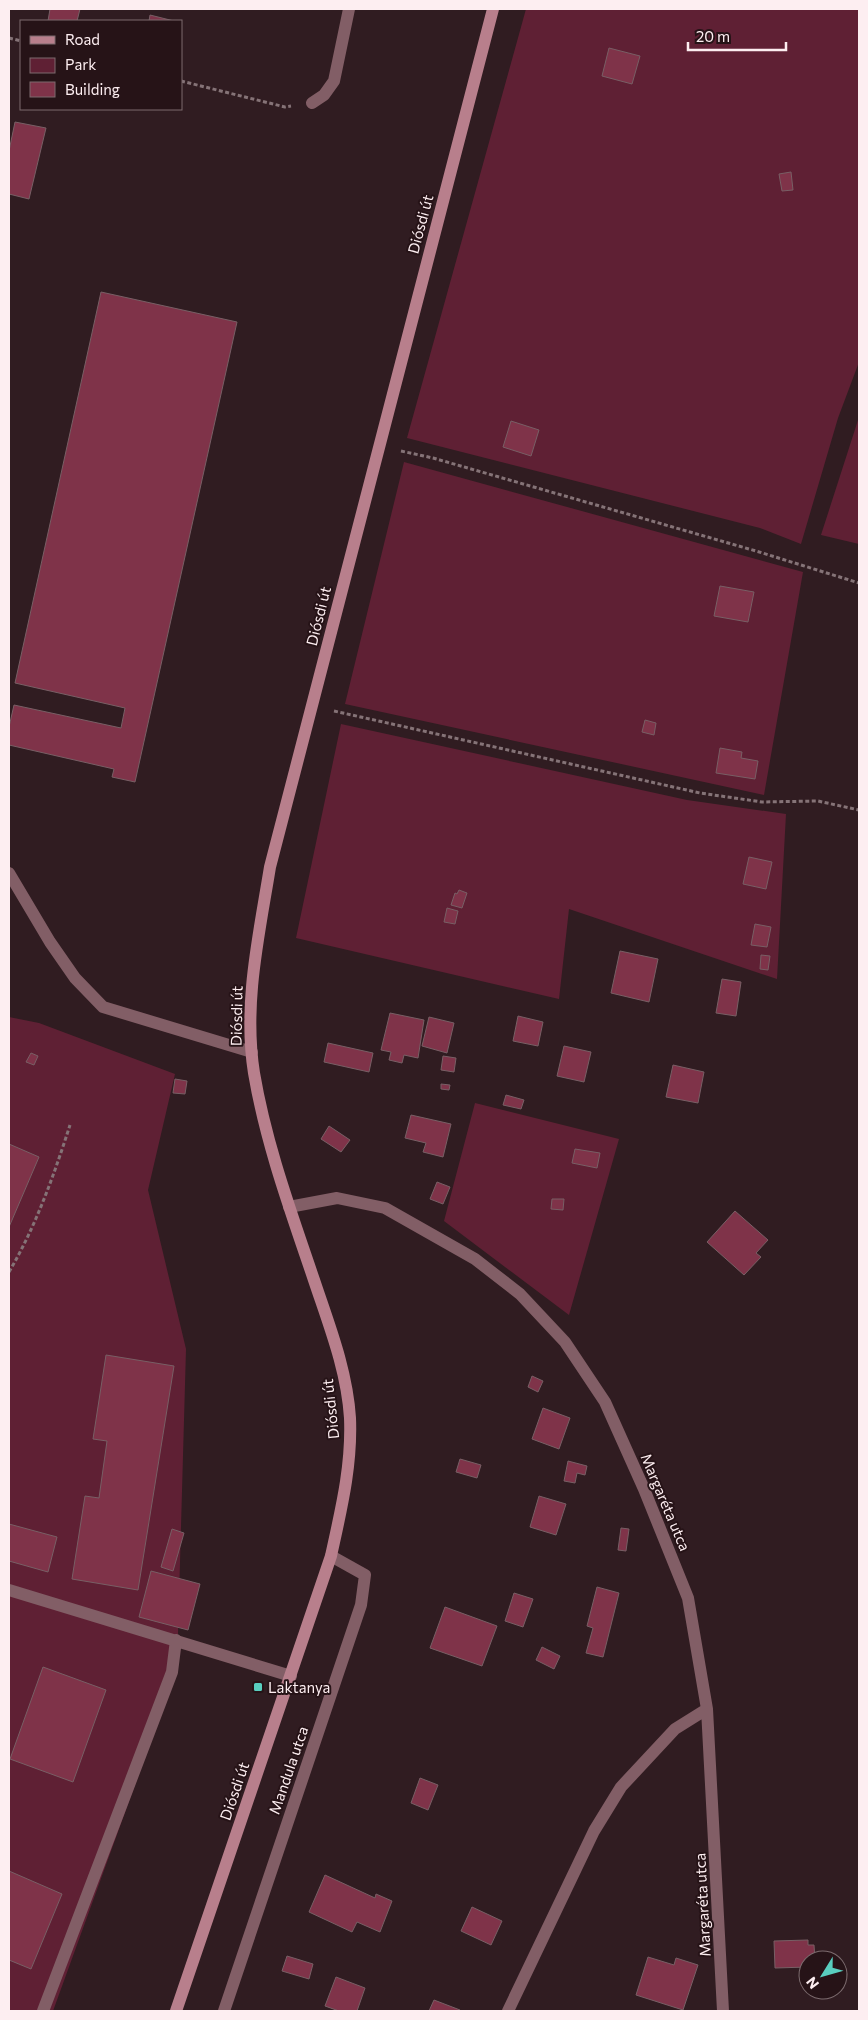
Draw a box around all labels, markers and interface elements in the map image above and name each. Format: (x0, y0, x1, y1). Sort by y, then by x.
legend (20, 20, 182, 110)
scale bar (688, 20, 786, 52)
text: 20 m (696, 27, 730, 45)
text: Road (65, 30, 100, 48)
text: Park (65, 55, 96, 73)
text: Building (65, 80, 120, 98)
street label: Diósdi út (403, 192, 437, 256)
street label: Diósdi út (302, 584, 334, 648)
street label: Diósdi út (226, 986, 246, 1046)
street label: Diósdi út (318, 1378, 342, 1440)
street label: Margaréta utca (637, 1451, 695, 1553)
place label: Laktanya (268, 1678, 330, 1696)
marker: Laktanya (252, 1681, 264, 1693)
street label: Mandula utca (265, 1724, 311, 1816)
street label: Diósdi út (216, 1759, 252, 1823)
street label: Margaréta utca (690, 1853, 714, 1957)
north arrow (798, 1950, 848, 2000)
text: N (802, 1974, 822, 1992)

